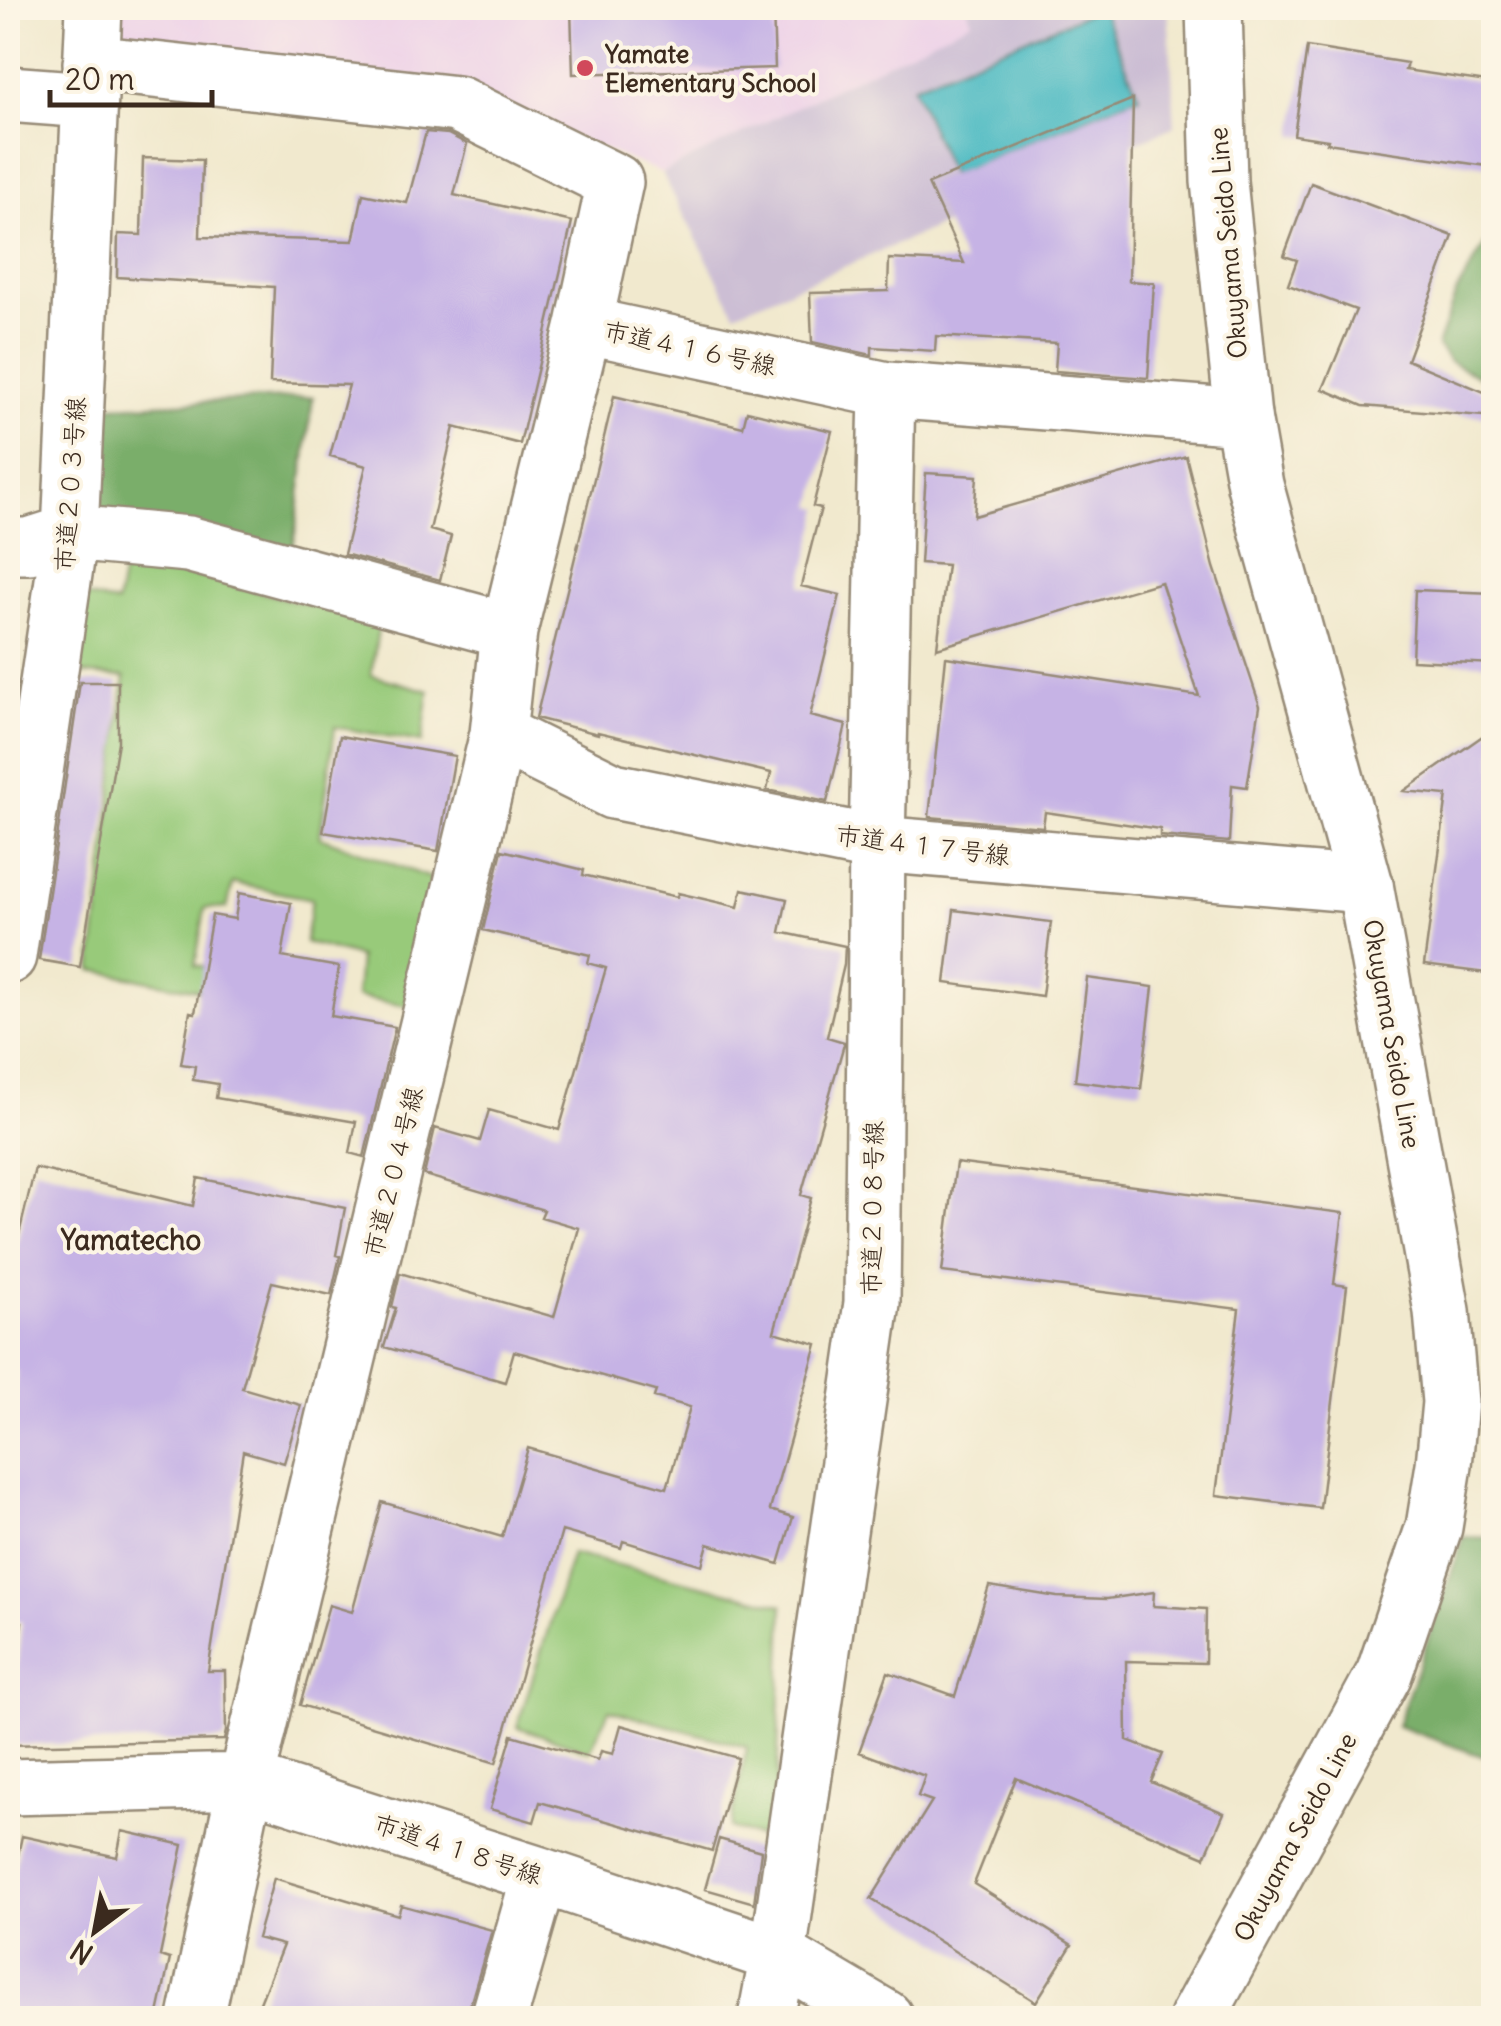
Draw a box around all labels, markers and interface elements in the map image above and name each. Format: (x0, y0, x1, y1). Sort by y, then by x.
place label: Yamate Elementary School (604, 38, 816, 99)
scale bar (50, 45, 212, 107)
marker: Yamate Elementary School (574, 57, 596, 79)
text: 20 m (65, 60, 135, 98)
street label: Okuyama Seido Line (1202, 126, 1254, 360)
street label: 市道４１６号線 (601, 314, 779, 382)
street label: 市道２０３号線 (48, 396, 92, 572)
street label: 市道４１７号線 (834, 818, 1012, 872)
street label: Okuyama Seido Line (1356, 917, 1428, 1151)
street label: 市道２０４号線 (356, 1083, 430, 1261)
street label: 市道２０８号線 (854, 1120, 890, 1296)
district label: Yamatecho (60, 1222, 201, 1258)
street label: Okuyama Seido Line (1226, 1727, 1364, 1947)
street label: 市道４１８号線 (370, 1807, 546, 1891)
north arrow (45, 1881, 145, 1981)
text: N (64, 1932, 99, 1973)

